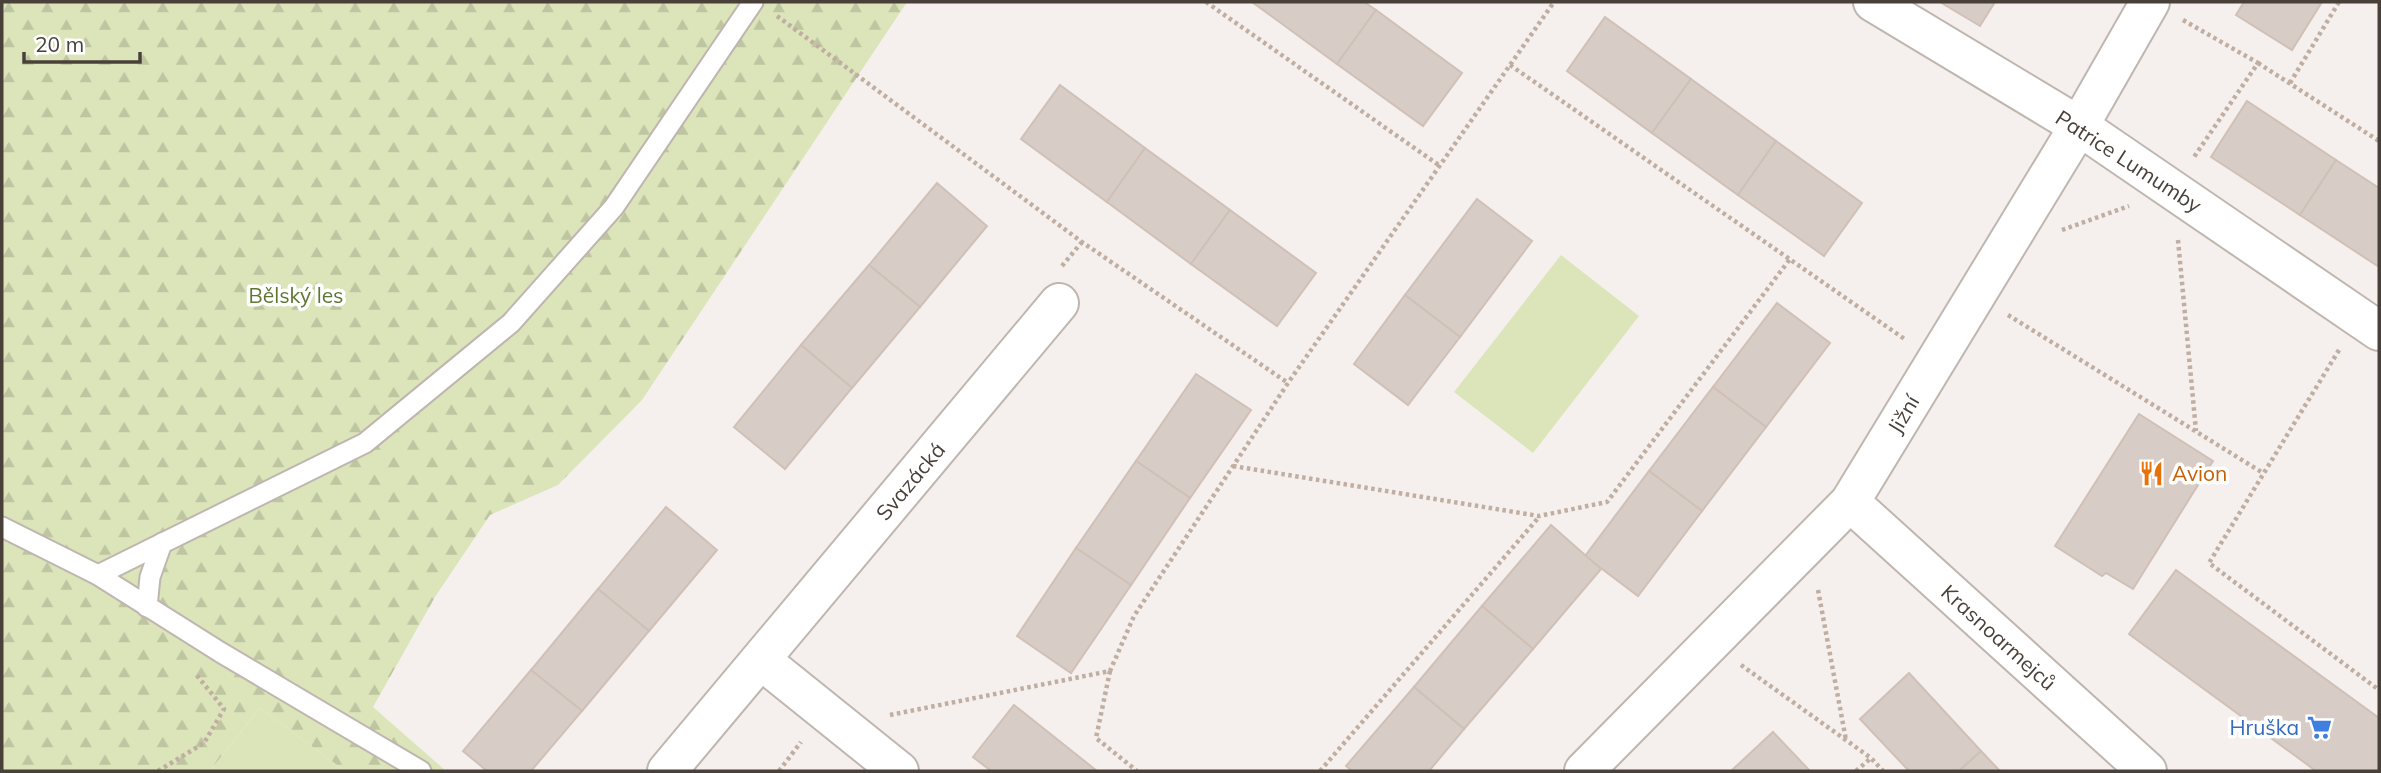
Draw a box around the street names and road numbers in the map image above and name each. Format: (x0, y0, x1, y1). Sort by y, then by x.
street label: Patrice Lumumby (2051, 104, 2207, 218)
street label: Jižní (1882, 389, 1925, 438)
street label: Svazácká (870, 437, 950, 525)
street label: Krasnoarmejců (1936, 579, 2062, 695)

